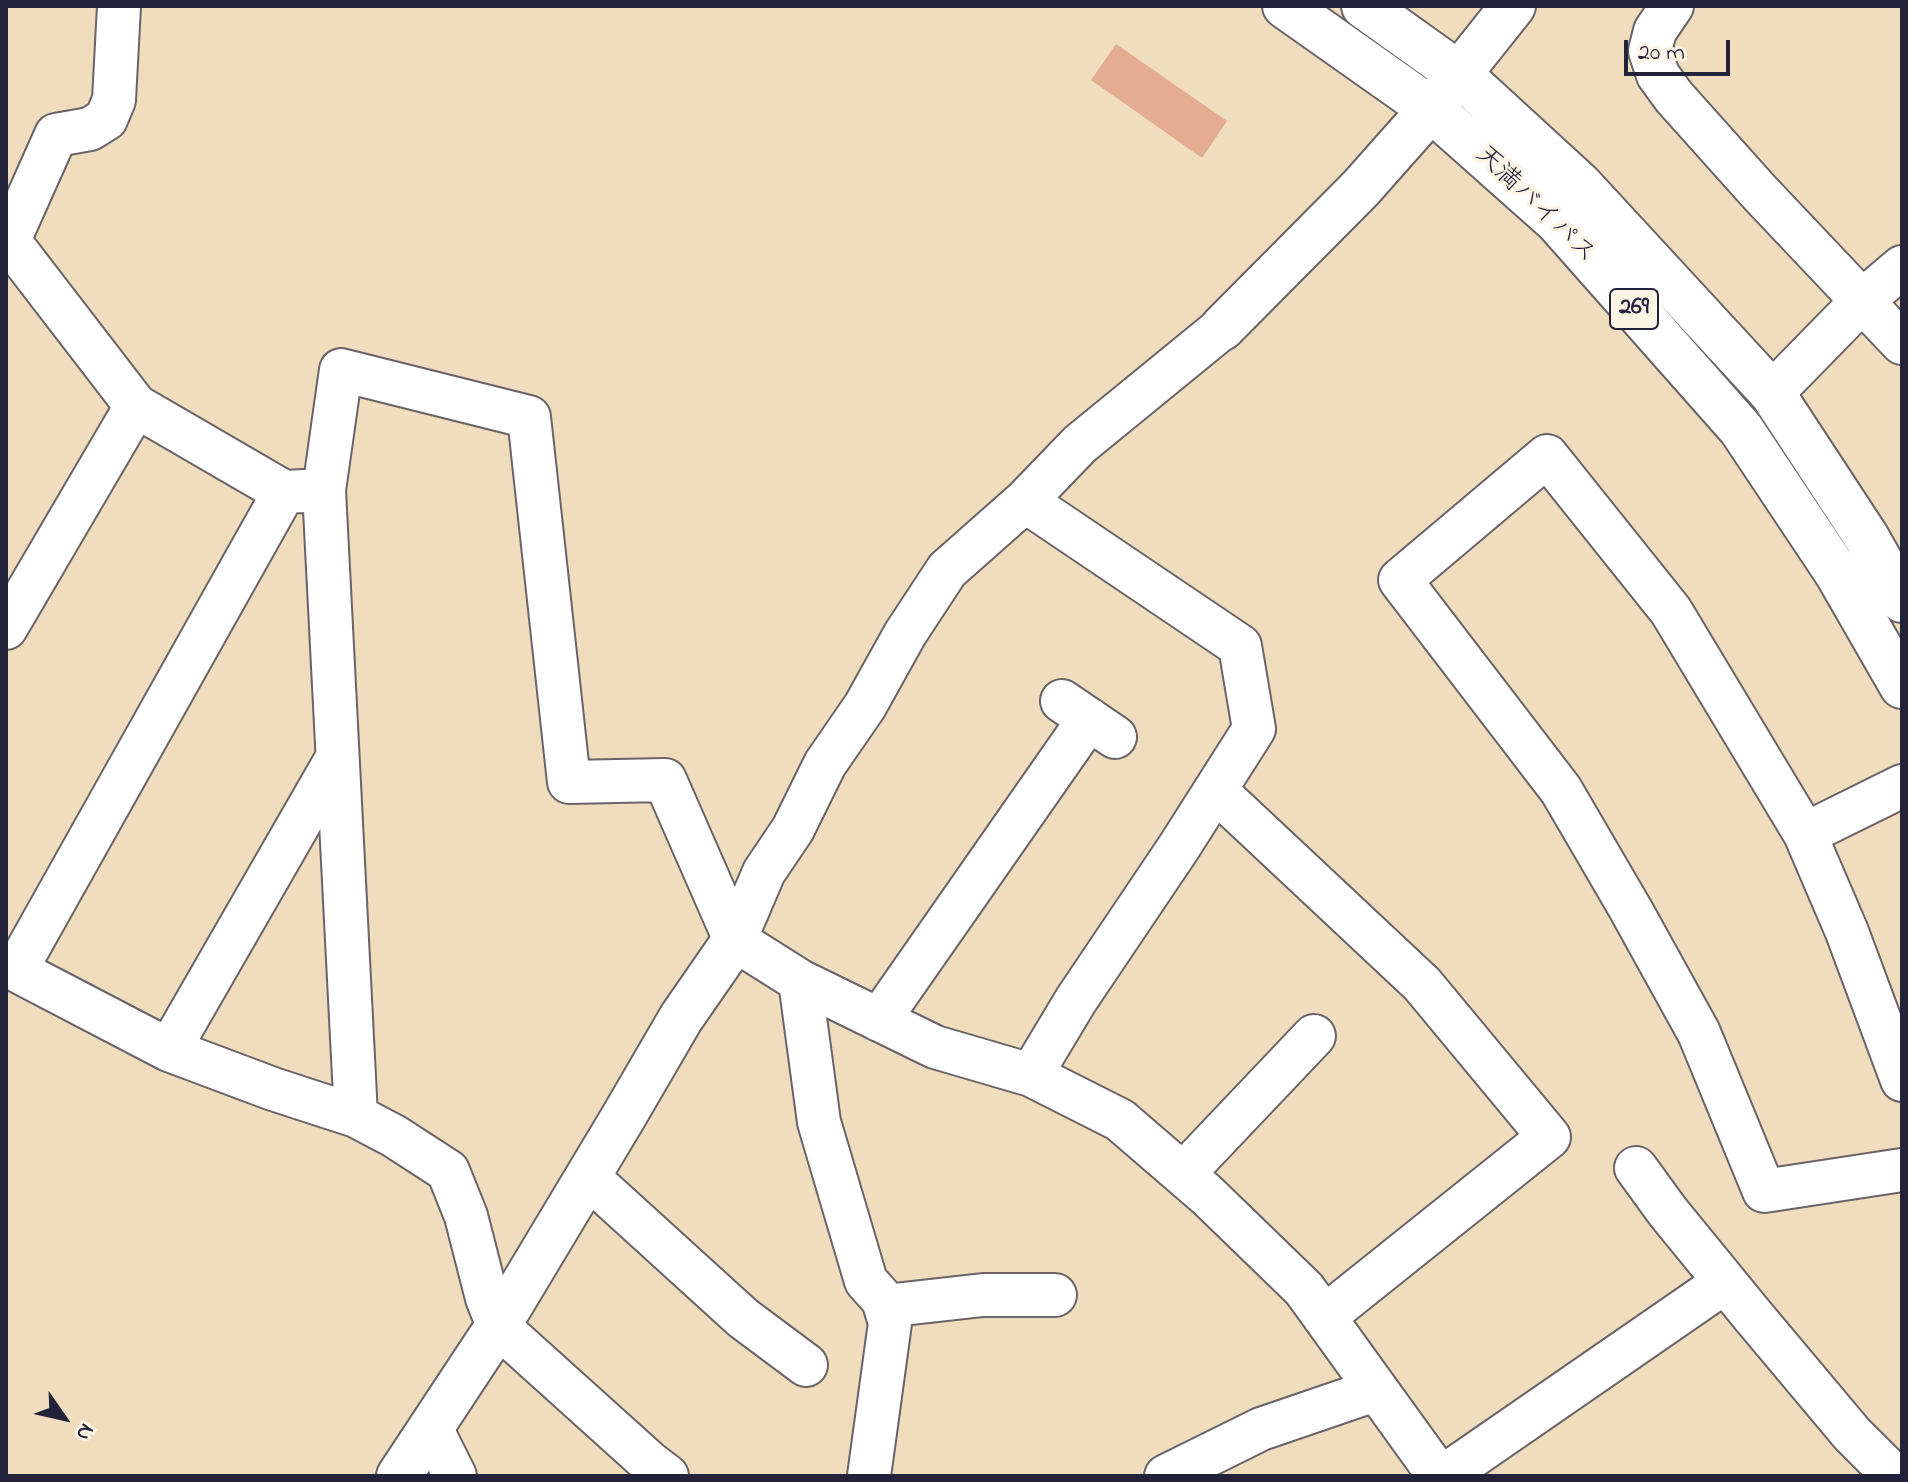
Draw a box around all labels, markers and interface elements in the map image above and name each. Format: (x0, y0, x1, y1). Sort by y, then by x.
scale bar (1628, 24, 1734, 74)
text: 20 m (1638, 36, 1685, 71)
street label: 天満バイパス (1467, 141, 1601, 271)
road number: 269 (1610, 289, 1658, 329)
north arrow (24, 1378, 104, 1458)
text: N (66, 1416, 101, 1447)

